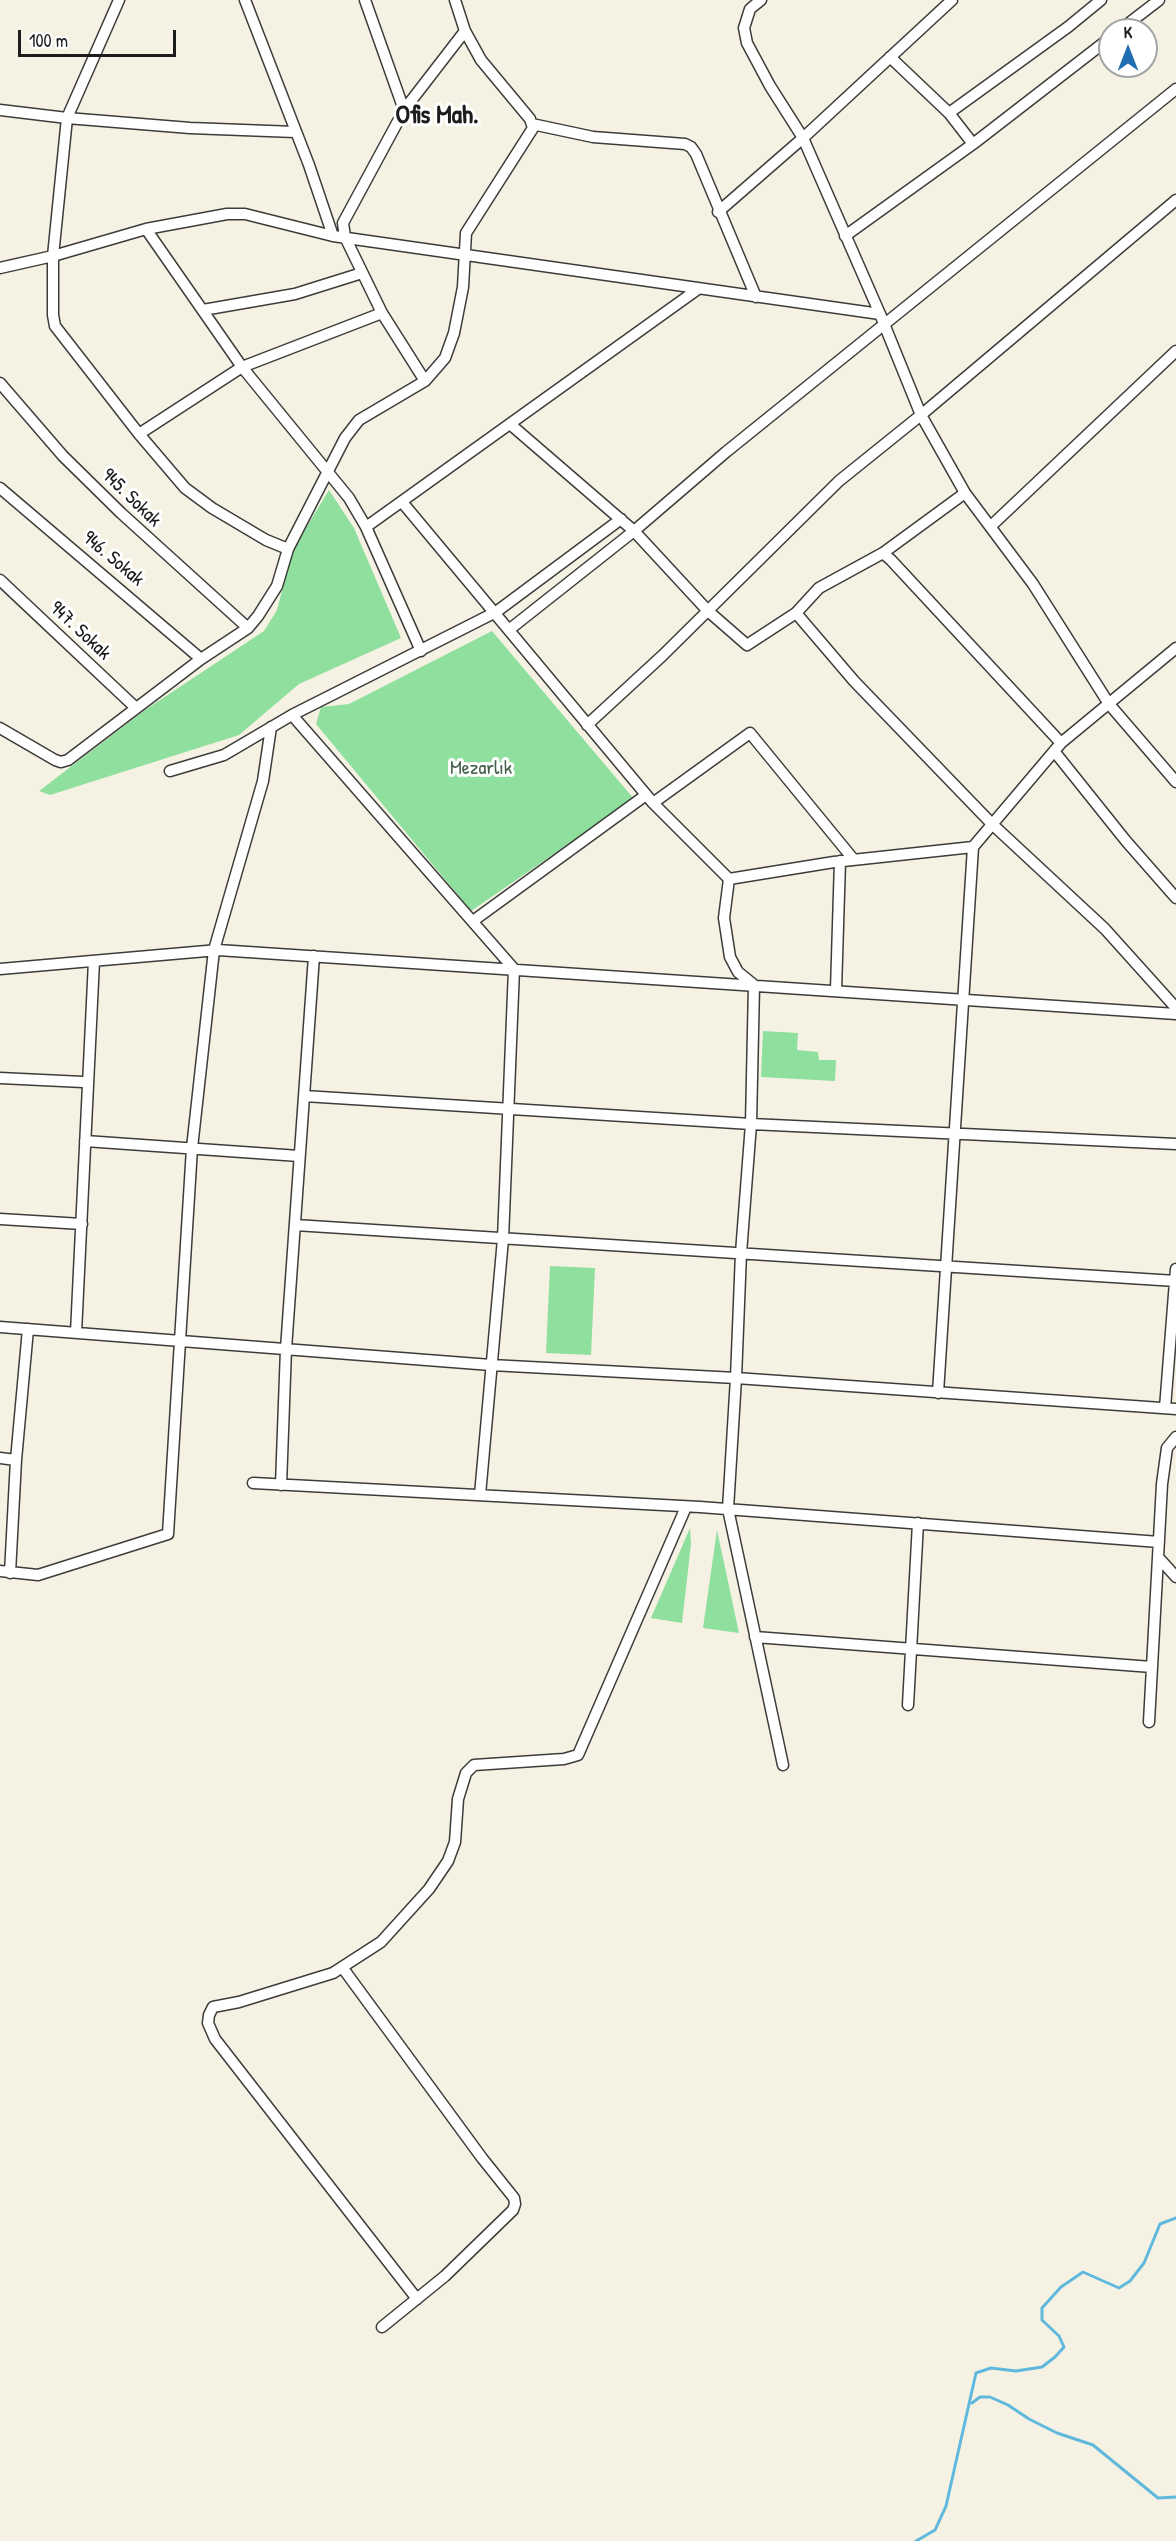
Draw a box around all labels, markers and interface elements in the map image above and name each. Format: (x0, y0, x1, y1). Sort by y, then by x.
scale bar (21, 18, 178, 56)
north arrow (1098, 18, 1158, 78)
text: K (1124, 21, 1132, 43)
text: 100 m (29, 28, 68, 53)
district label: Ofis Mah. (396, 100, 478, 132)
street label: 945. Sokak (96, 464, 166, 532)
street label: 946. Sokak (77, 526, 149, 592)
street label: 947. Sokak (44, 597, 116, 665)
park label: Mezarlık (450, 757, 512, 781)

